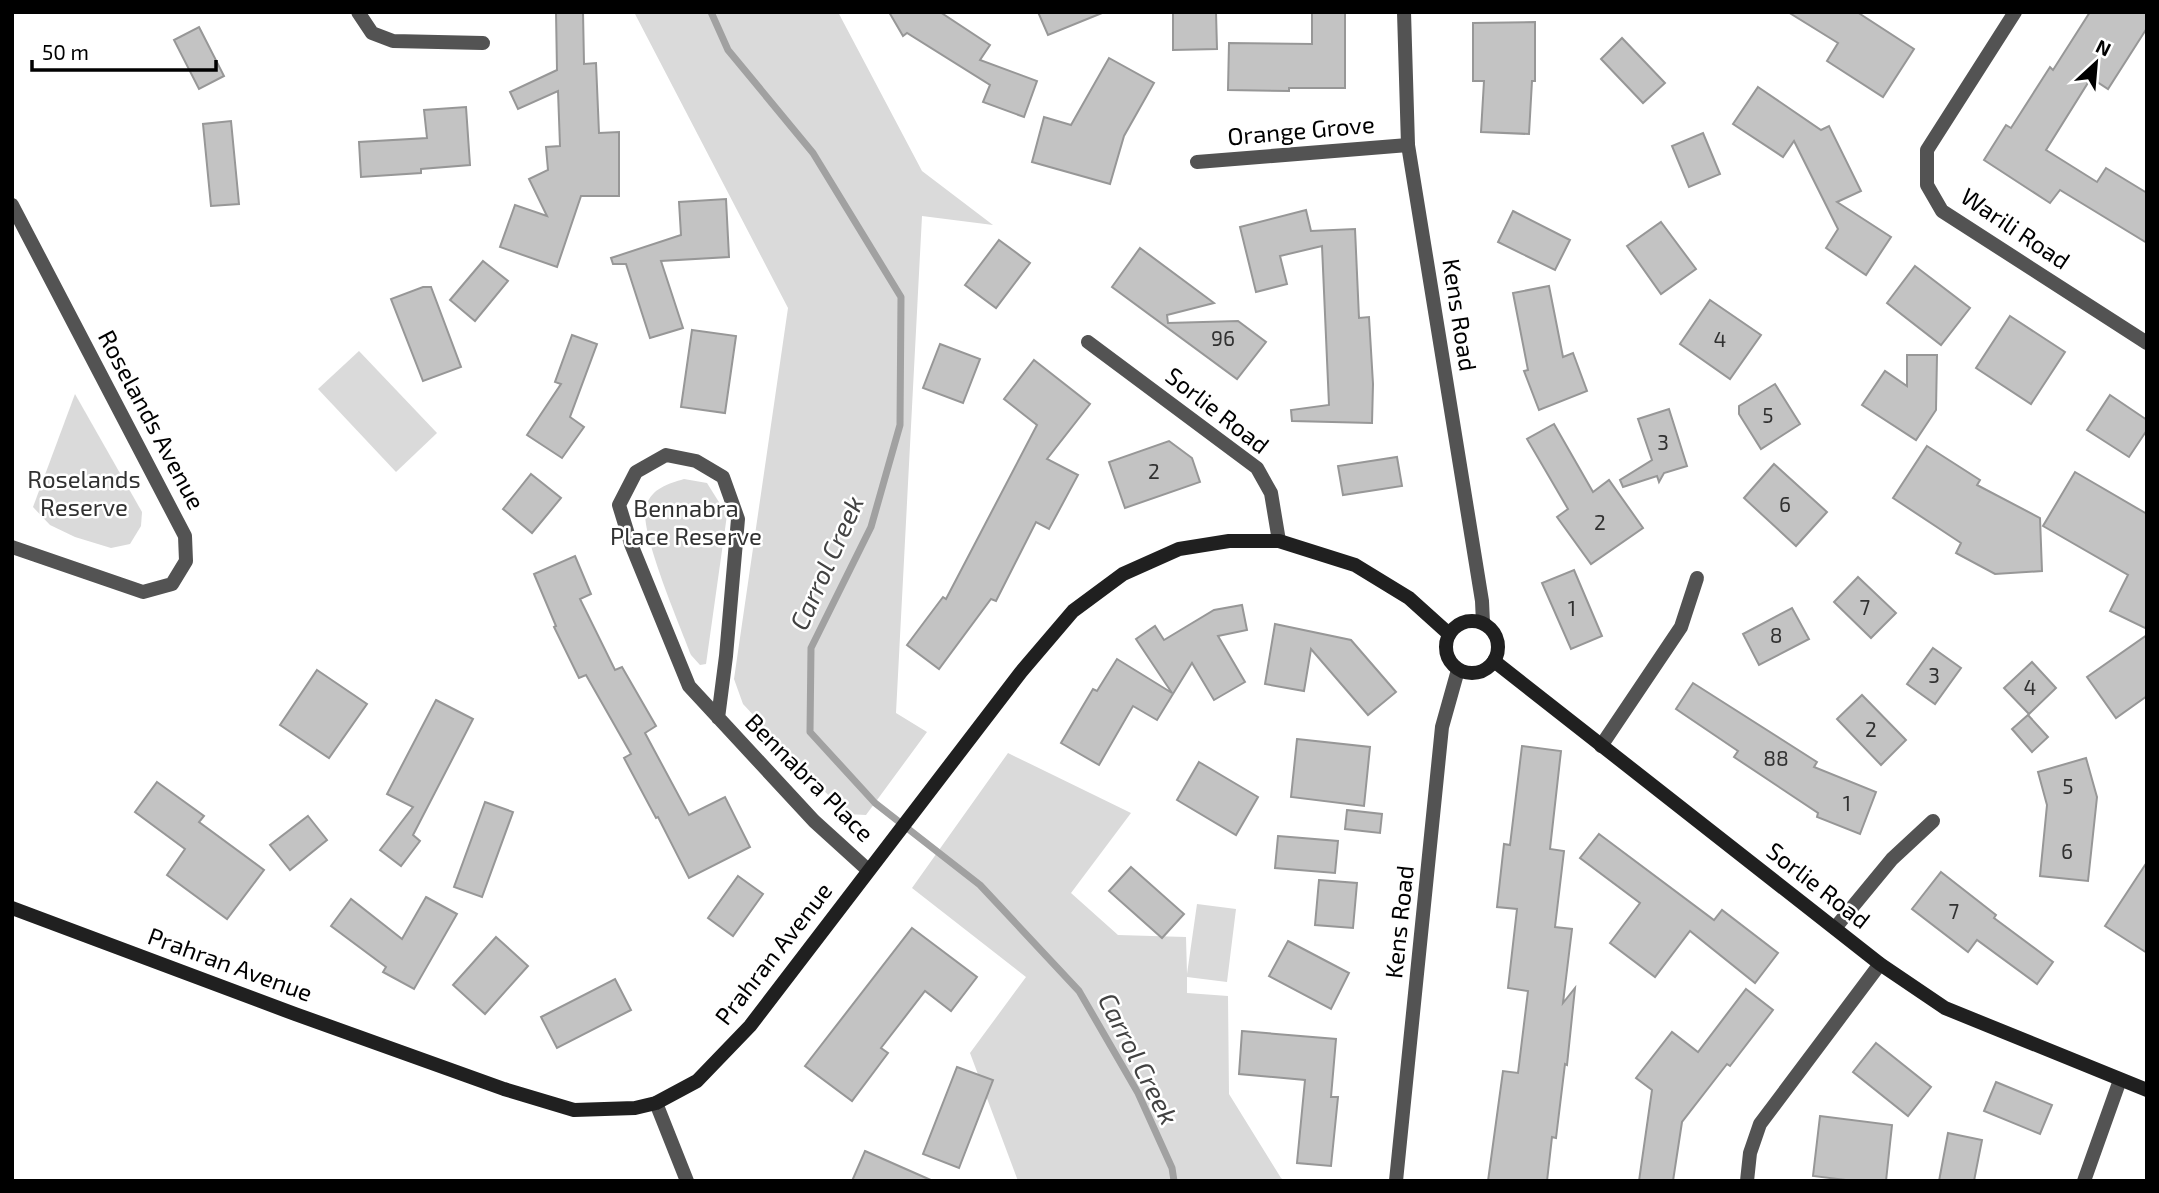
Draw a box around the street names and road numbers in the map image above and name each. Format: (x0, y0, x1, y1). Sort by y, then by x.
street label: Orange Grove (1226, 109, 1376, 150)
street label: Warili Road (1956, 181, 2076, 275)
street label: Kens Road (1437, 256, 1484, 373)
street label: Roselands Avenue (93, 325, 212, 514)
street label: Sorlie Road (1160, 360, 1275, 459)
street label: Bennabra Place (740, 707, 880, 847)
street label: Sorlie Road (1761, 835, 1876, 934)
street label: Kens Road (1378, 864, 1419, 980)
street label: Prahran Avenue (708, 876, 837, 1030)
street label: Prahran Avenue (144, 920, 317, 1007)

